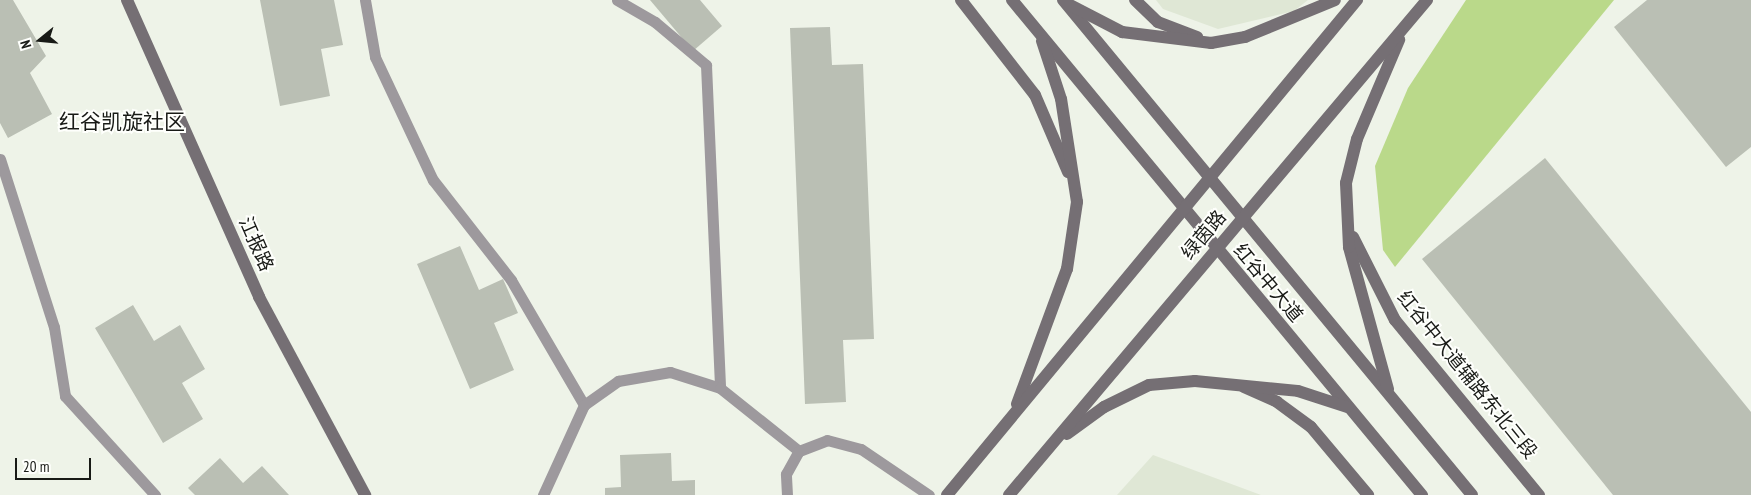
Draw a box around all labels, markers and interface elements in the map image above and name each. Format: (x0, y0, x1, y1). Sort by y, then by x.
north arrow (15, 15, 65, 65)
text: N (16, 38, 35, 51)
district label: 红谷凯旋社区 (59, 109, 185, 135)
street label: 绿茵路 (1177, 206, 1231, 264)
street label: 江报路 (234, 213, 278, 275)
street label: 红谷中大道 (1229, 239, 1307, 327)
street label: 红谷中大道辅路东北三段 (1392, 287, 1542, 463)
scale bar (18, 448, 94, 480)
text: 20 m (23, 457, 49, 476)

